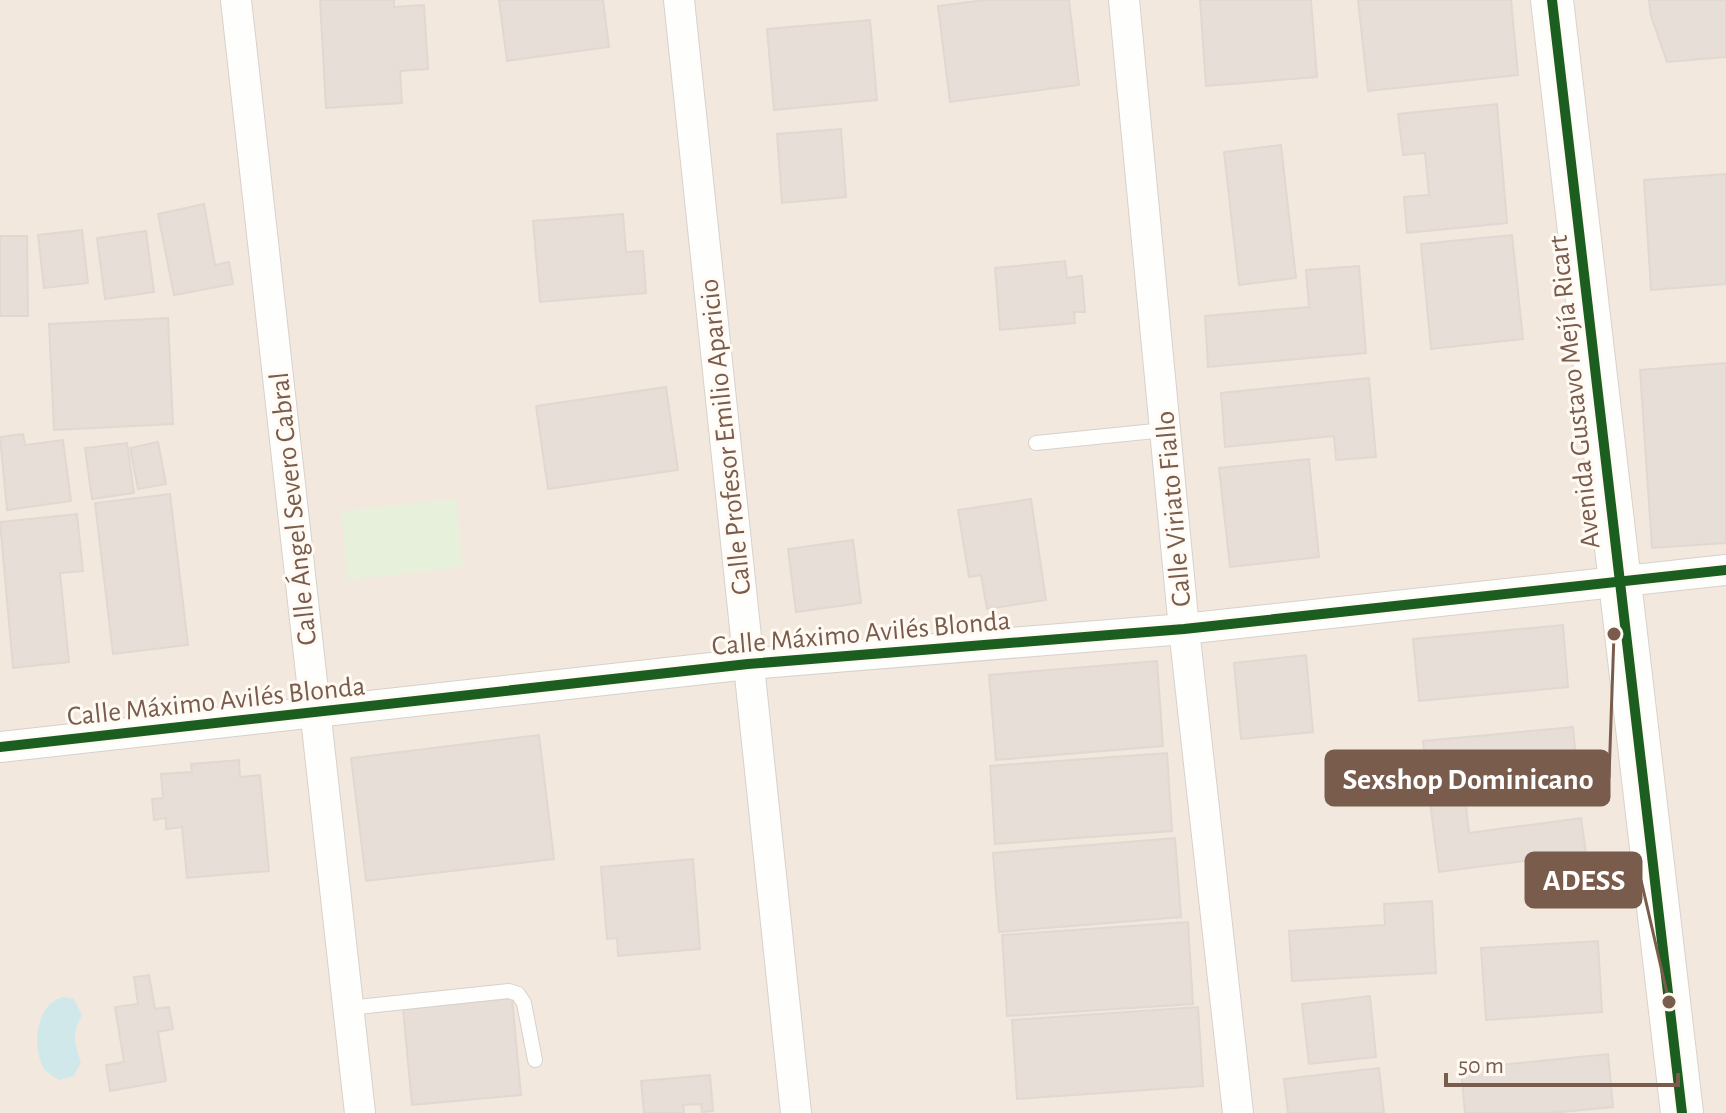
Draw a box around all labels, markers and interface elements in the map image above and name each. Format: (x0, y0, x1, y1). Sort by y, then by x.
street label: Avenida Gustavo Mejía Ricart (1545, 234, 1605, 550)
street label: Calle Profesor Emilio Aparicio (695, 277, 757, 596)
street label: Calle Ángel Severo Cabral (263, 371, 322, 647)
street label: Calle Viriato Fiallo (1151, 410, 1197, 608)
street label: Calle Máximo Avilés Blonda (711, 607, 1012, 661)
street label: Calle Máximo Avilés Blonda (66, 672, 367, 732)
callout: Sexshop Dominicano (1326, 751, 1609, 805)
text: Sexshop Dominicano (1343, 765, 1593, 795)
callout: ADESS (1526, 853, 1641, 907)
text: ADESS (1543, 866, 1625, 896)
scale bar (1446, 1037, 1678, 1087)
text: 50 m (1458, 1054, 1504, 1078)

